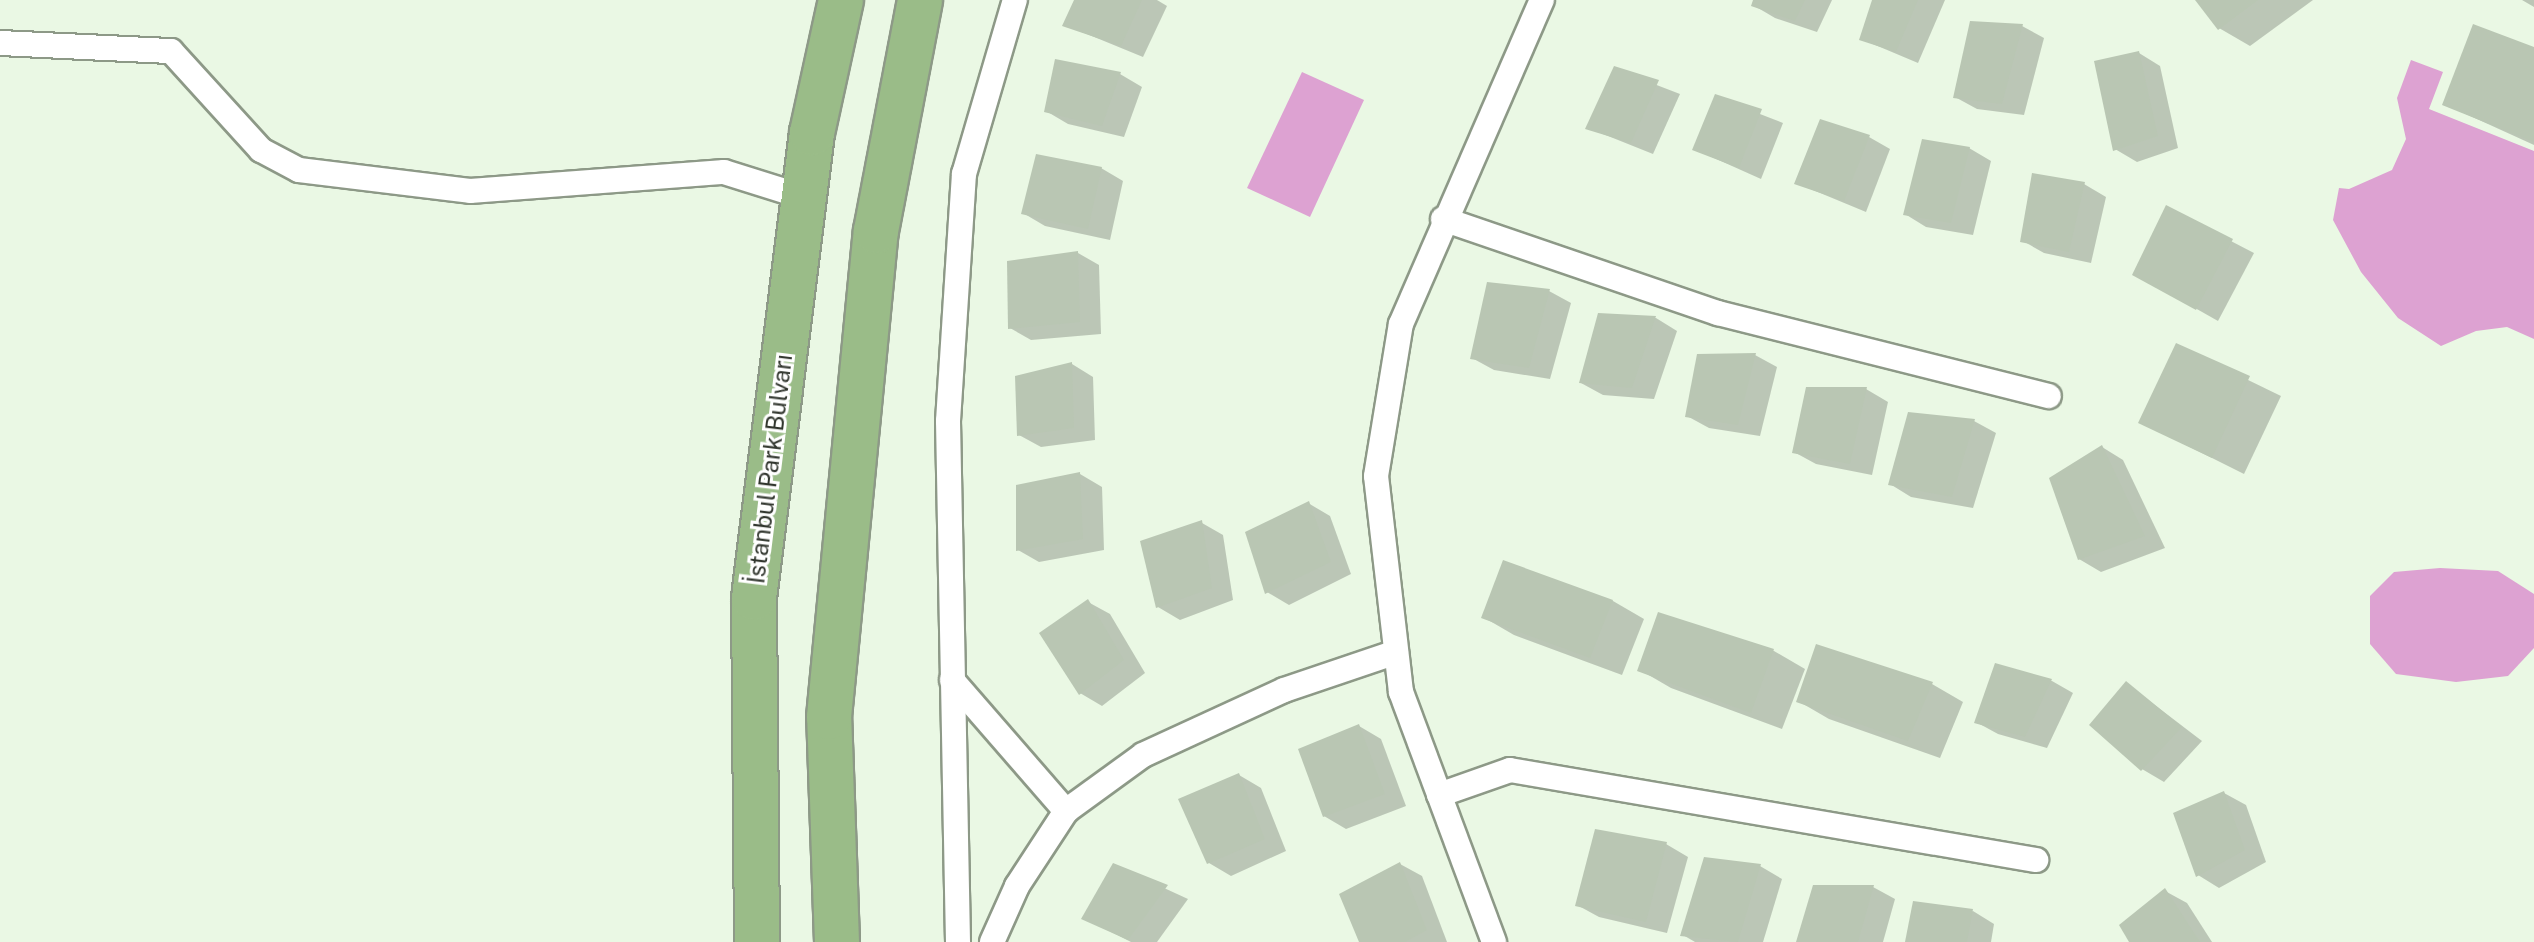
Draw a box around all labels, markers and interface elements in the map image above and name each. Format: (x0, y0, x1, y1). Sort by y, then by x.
street label: İstanbul Park Bulvarı (742, 353, 798, 585)

